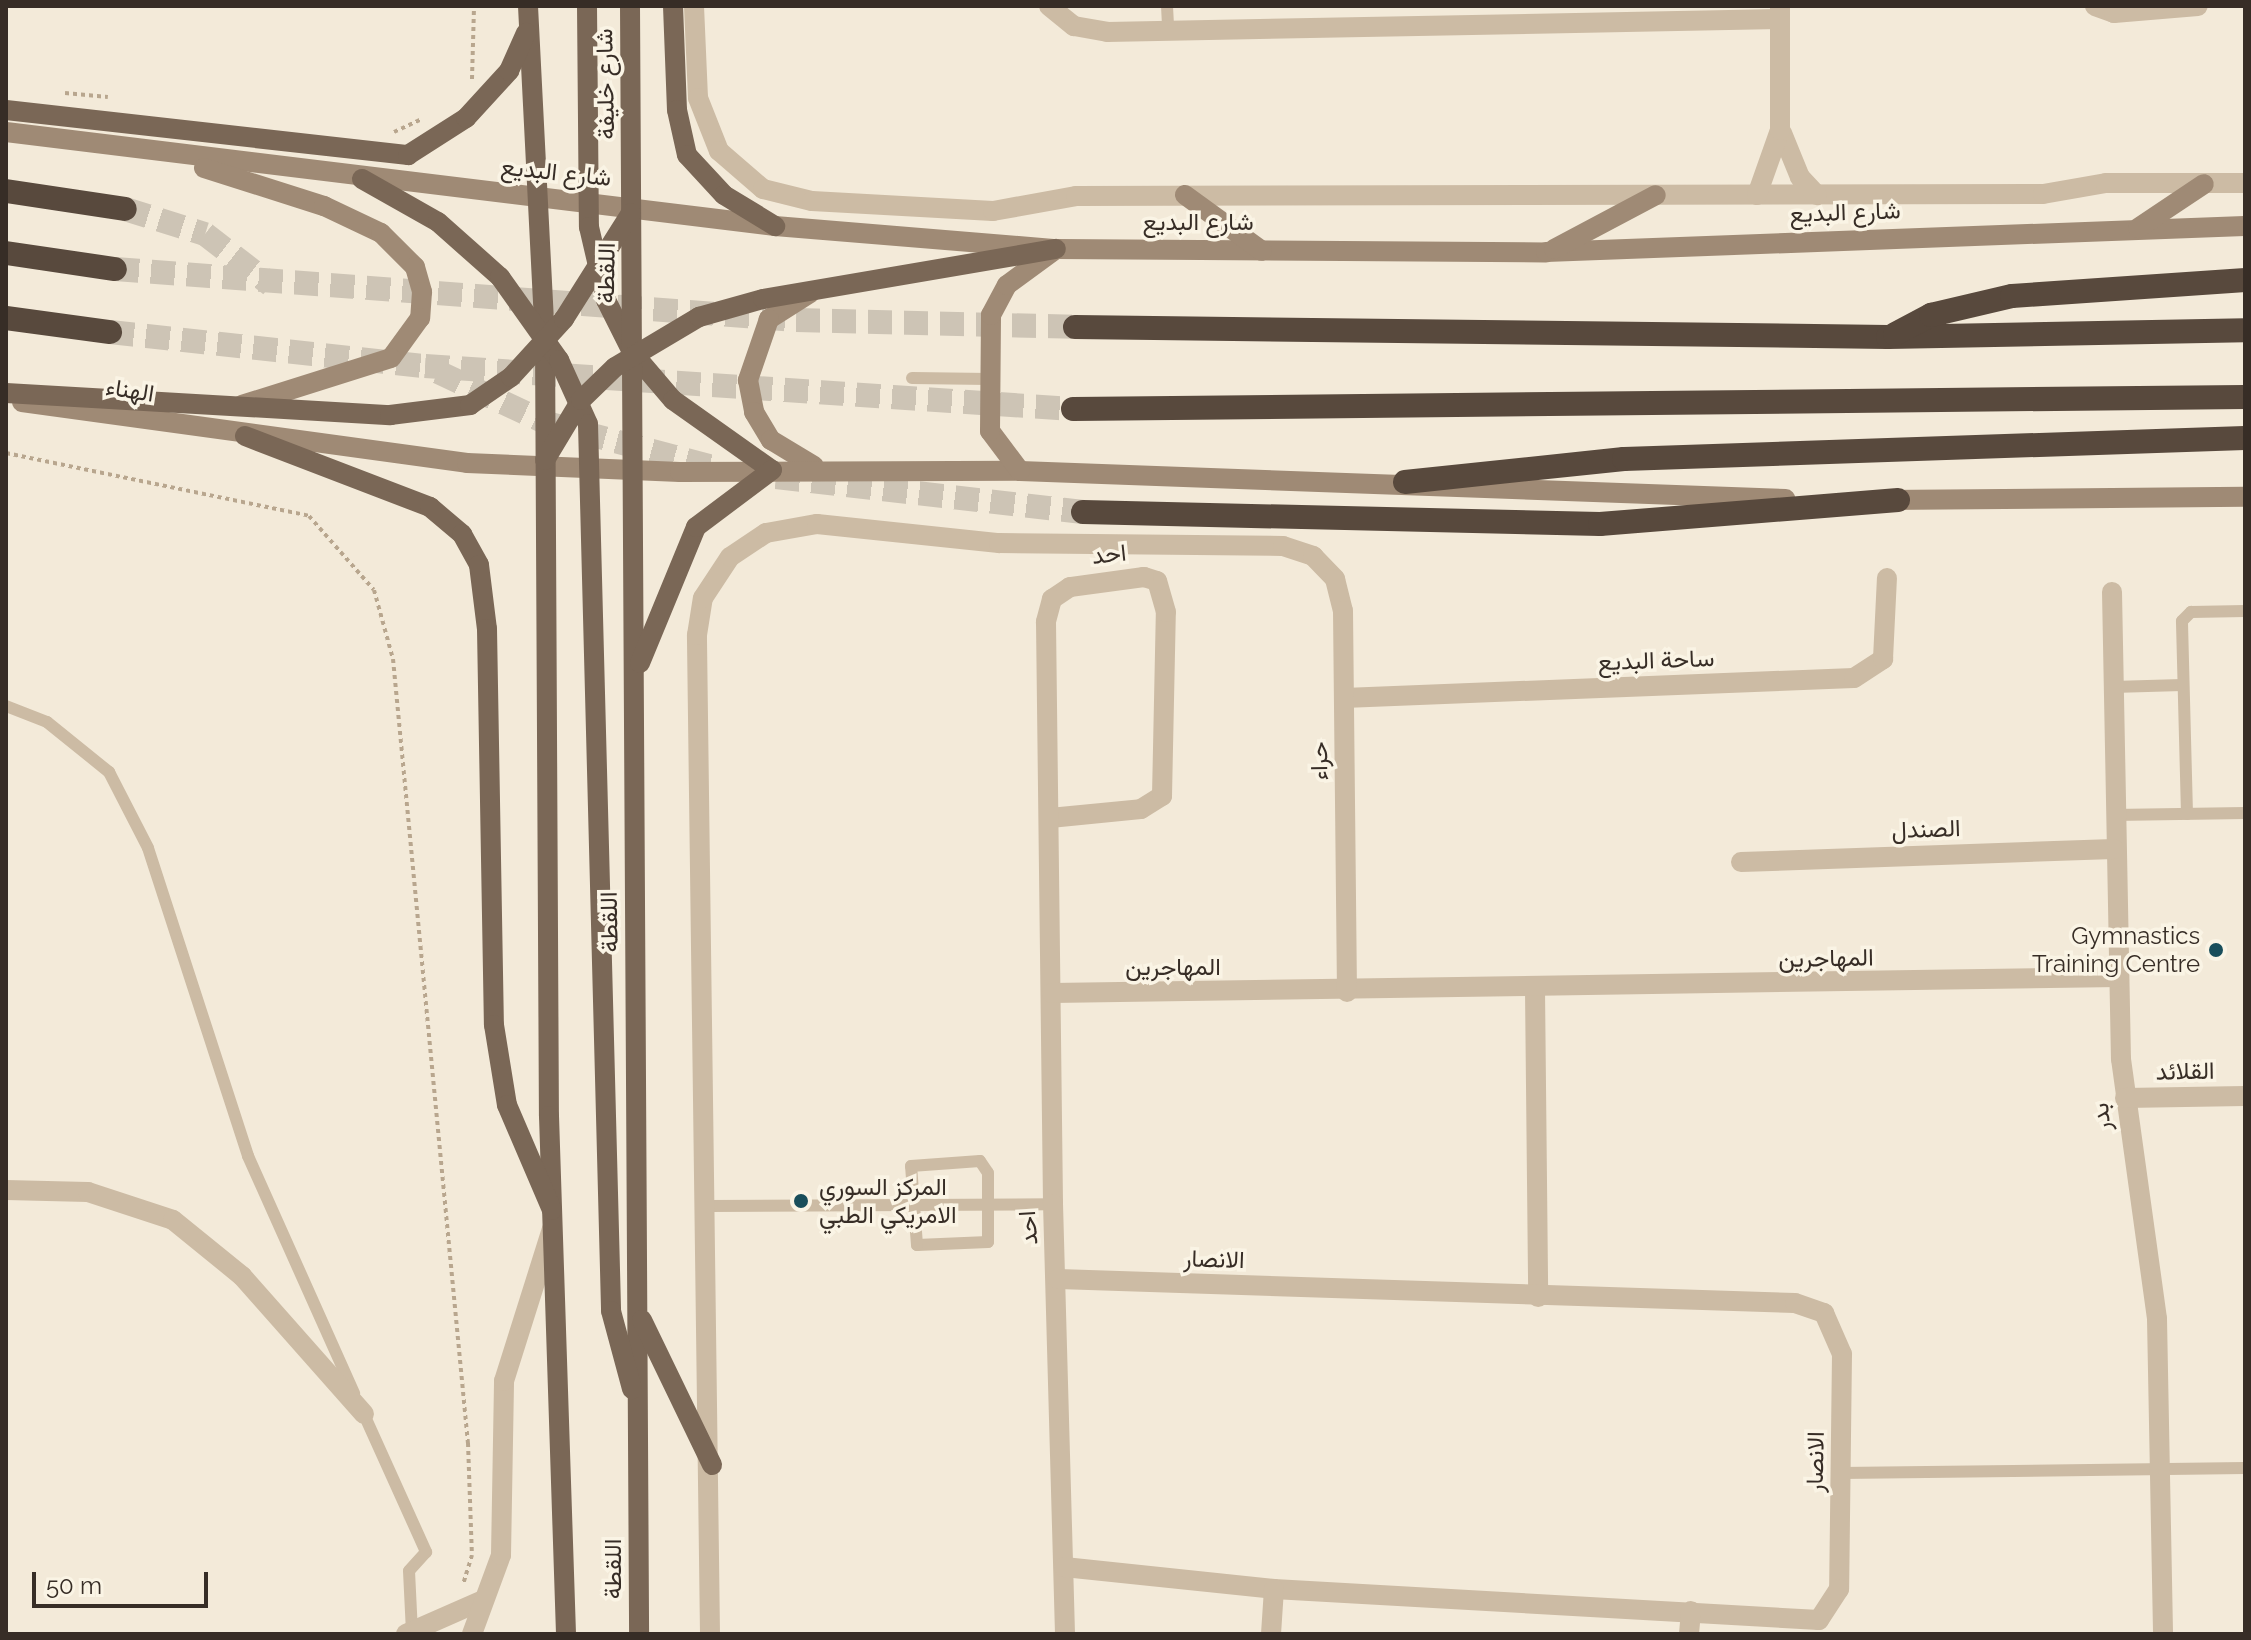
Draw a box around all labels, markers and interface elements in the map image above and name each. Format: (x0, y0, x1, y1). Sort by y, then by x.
street label: شارع خليفة (590, 28, 620, 140)
street label: شارع البديع (499, 152, 613, 192)
street label: شارع البديع (1789, 196, 1901, 228)
street label: شارع البديع (1142, 208, 1254, 236)
street label: اللقطة (591, 242, 621, 304)
street label: الهناء (104, 372, 156, 408)
street label: احد (1090, 538, 1128, 570)
street label: ساحة البديع (1597, 644, 1715, 676)
street label: حراء (1304, 741, 1334, 781)
street label: الصندل (1891, 813, 1961, 845)
street label: اللقطة (594, 891, 624, 953)
place label: Gymnastics Training Centre (2032, 922, 2200, 978)
marker: Gymnastics Training Centre (2207, 941, 2225, 959)
street label: المهاجرين (1778, 943, 1874, 973)
street label: المهاجرين (1125, 953, 1221, 981)
street label: القلائد (2155, 1056, 2215, 1086)
street label: بدر (2085, 1102, 2117, 1132)
place label: المركز السوري الامريكي الطبي (819, 1173, 956, 1229)
marker: المركز السوري الامريكي الطبي (790, 1190, 812, 1212)
street label: احد (1012, 1210, 1044, 1246)
street label: الانصار (1183, 1244, 1245, 1274)
street label: الانصار (1800, 1431, 1830, 1493)
street label: اللقطة (599, 1539, 627, 1599)
scale bar (36, 1556, 212, 1606)
text: 50 m (46, 1571, 102, 1600)

